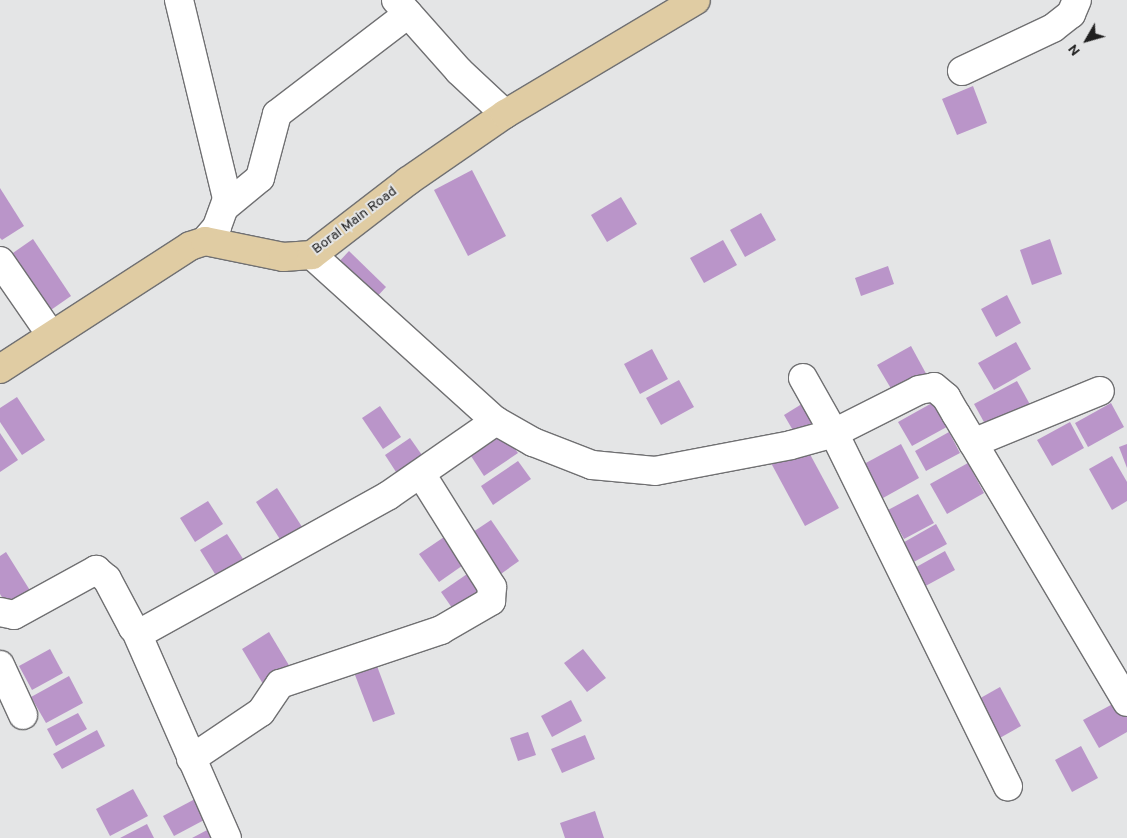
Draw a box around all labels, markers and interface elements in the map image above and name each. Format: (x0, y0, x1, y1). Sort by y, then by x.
north arrow (1062, 15, 1112, 65)
text: N (1065, 40, 1085, 59)
street label: Boral Main Road (309, 184, 401, 258)

